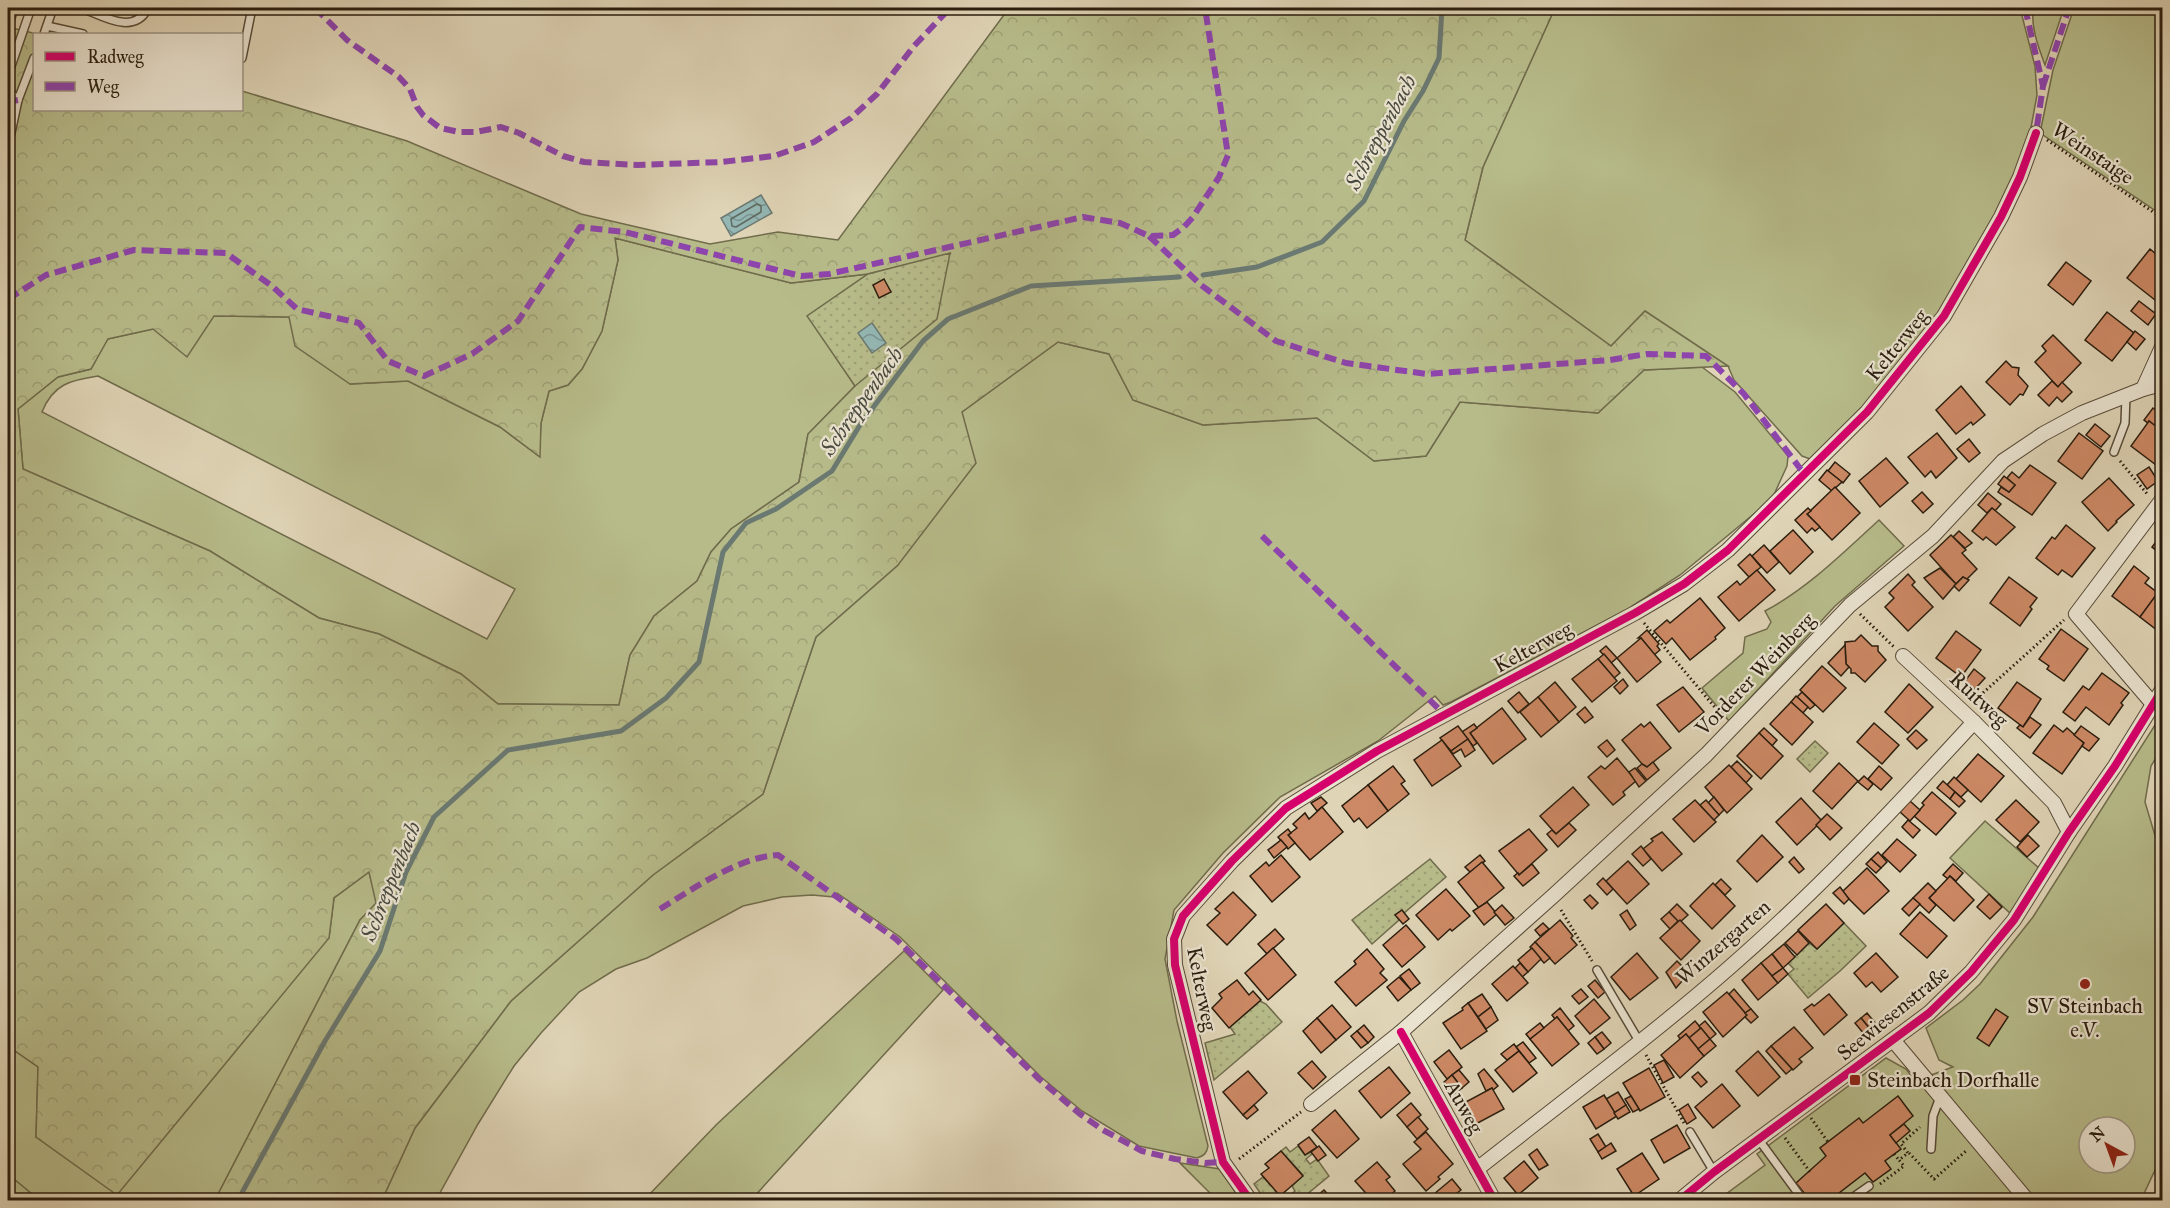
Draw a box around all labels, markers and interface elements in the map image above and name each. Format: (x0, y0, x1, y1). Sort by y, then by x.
legend (33, 33, 243, 111)
text: Radweg (87, 46, 144, 69)
water label: Schreppenbach (1338, 70, 1422, 195)
text: Weg (87, 76, 120, 99)
street label: Weinstaige (2047, 116, 2139, 190)
street label: Kelterweg (1860, 304, 1934, 386)
water label: Schreppenbach (814, 342, 909, 462)
street label: Vorderer Weinberg (1689, 607, 1821, 742)
street label: Kelterweg (1489, 615, 1577, 679)
street label: Ruitweg (1944, 665, 2014, 733)
water label: Schreppenbach (354, 817, 427, 946)
street label: Winzergarten (1670, 894, 1776, 990)
street label: Kelterweg (1181, 945, 1223, 1034)
street label: Seewiesenstraße (1832, 960, 1955, 1066)
marker: SV Steinbach e.V. (2078, 977, 2092, 991)
place label: SV Steinbach e.V. (2027, 993, 2143, 1043)
place label: Steinbach Dorfhalle (1867, 1067, 2039, 1093)
marker: Steinbach Dorfhalle (1848, 1073, 1862, 1087)
street label: Auweg (1438, 1075, 1489, 1138)
north arrow (2077, 1115, 2137, 1175)
text: N (2086, 1122, 2109, 1146)

